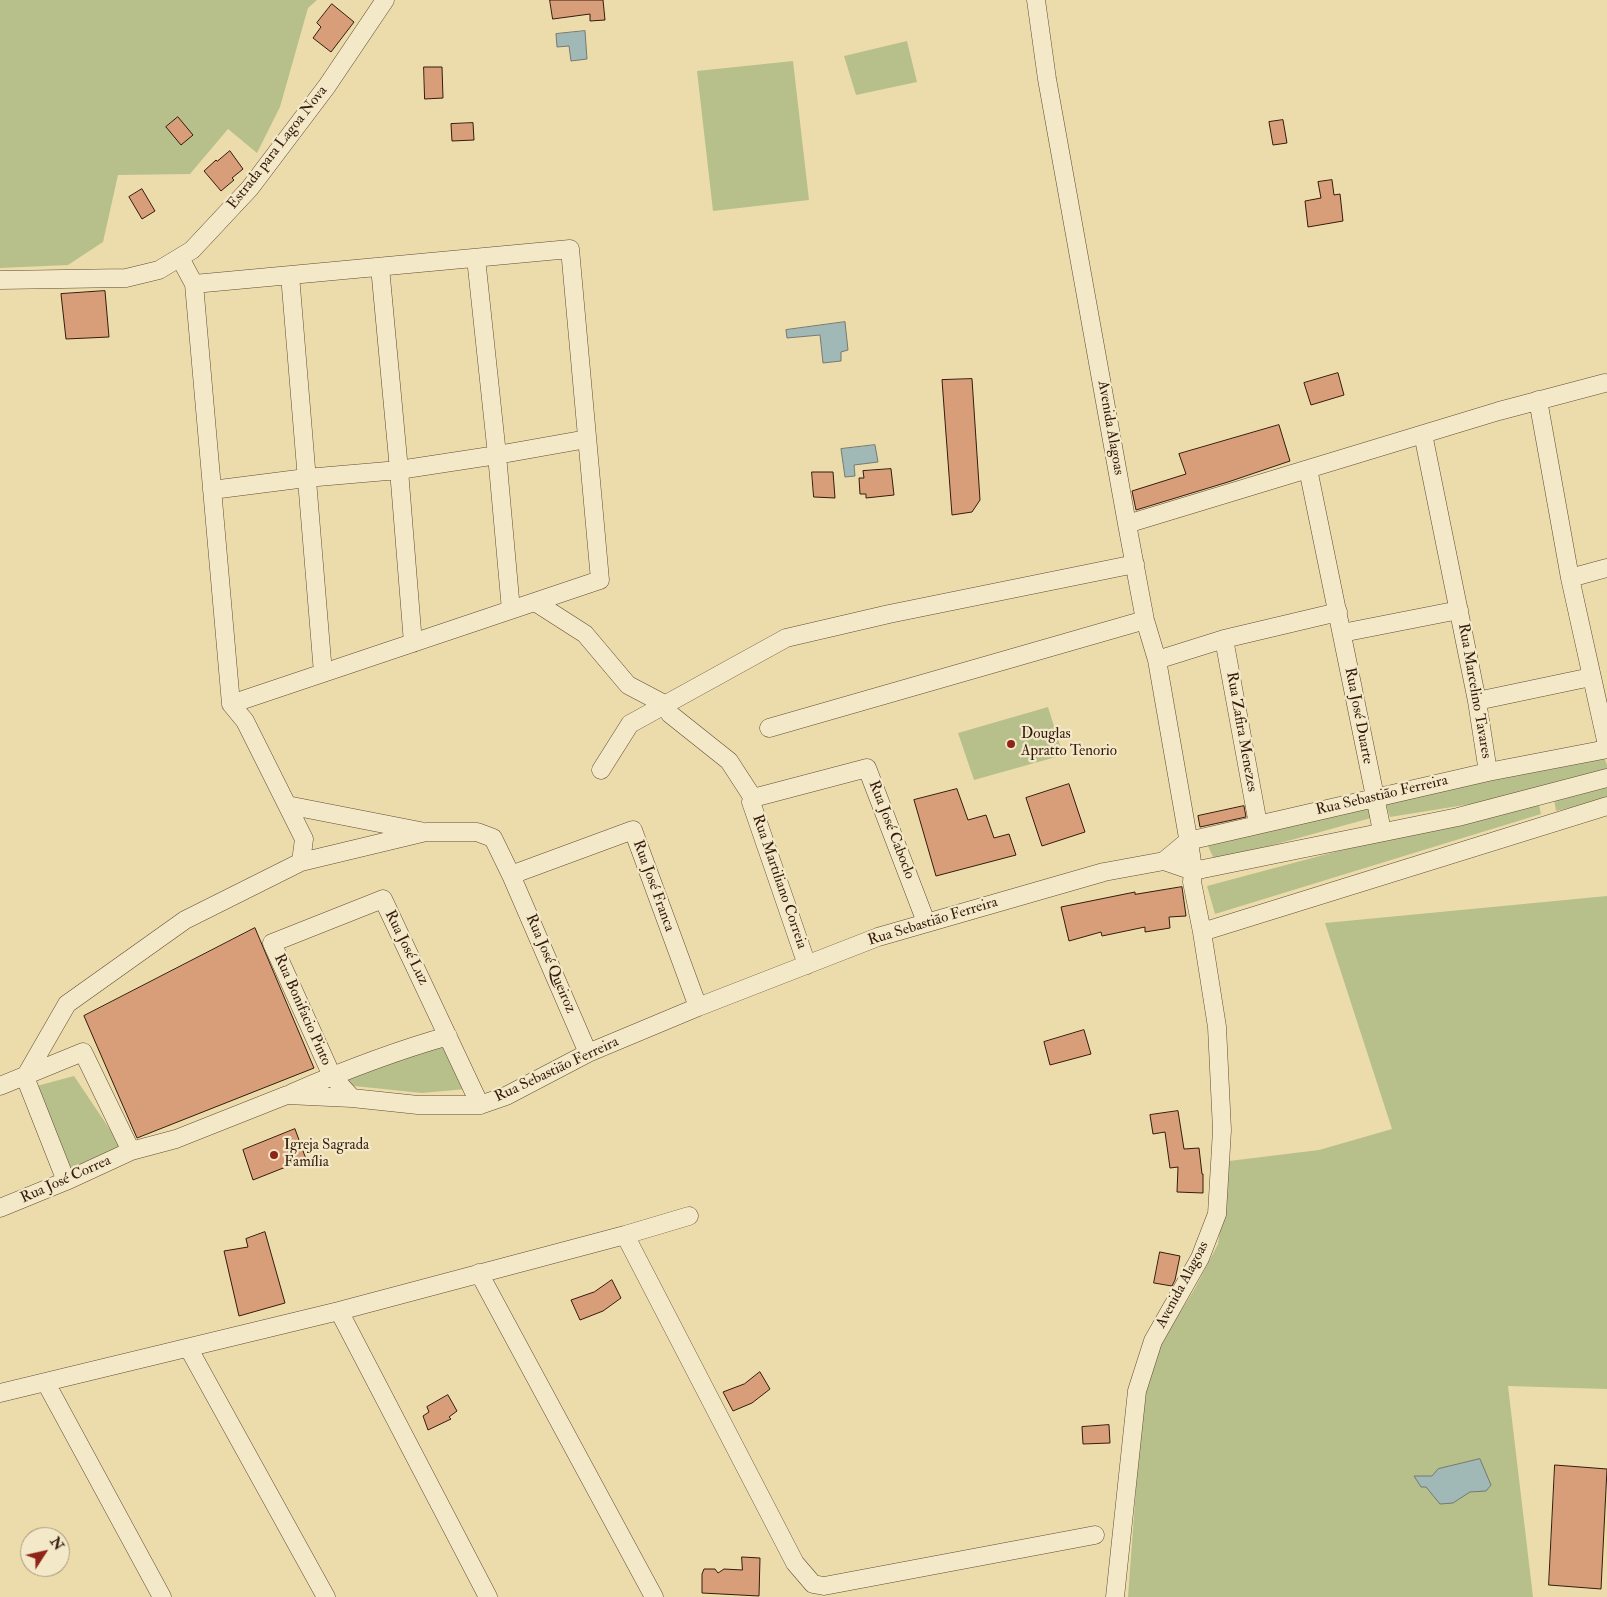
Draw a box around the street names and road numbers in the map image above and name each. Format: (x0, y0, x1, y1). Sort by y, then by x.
street label: Estrada para Lagoa Nova (224, 83, 332, 213)
street label: Avenida Alagoas (1093, 379, 1127, 477)
street label: Rua Marcelino Tavares (1453, 622, 1495, 760)
street label: Rua José Duarte (1340, 666, 1376, 766)
street label: Rua Zafira Menezes (1222, 671, 1260, 793)
street label: Rua Sebastião Ferreira (1314, 772, 1450, 820)
street label: Rua José Caboclo (864, 778, 918, 882)
street label: Rua Martiliano Correia (748, 813, 810, 951)
street label: Rua José Franca (628, 838, 678, 934)
street label: Rua Sebastião Ferreira (866, 894, 1000, 950)
street label: Rua José Luz (380, 908, 432, 988)
street label: Rua José Queiroz (521, 912, 579, 1016)
street label: Rua Bonifacio Pinto (269, 951, 335, 1069)
street label: Rua Sebastião Ferreira (492, 1033, 622, 1107)
street label: Rua José Correa (18, 1152, 114, 1208)
street label: Avenida Alagoas (1153, 1239, 1213, 1331)

